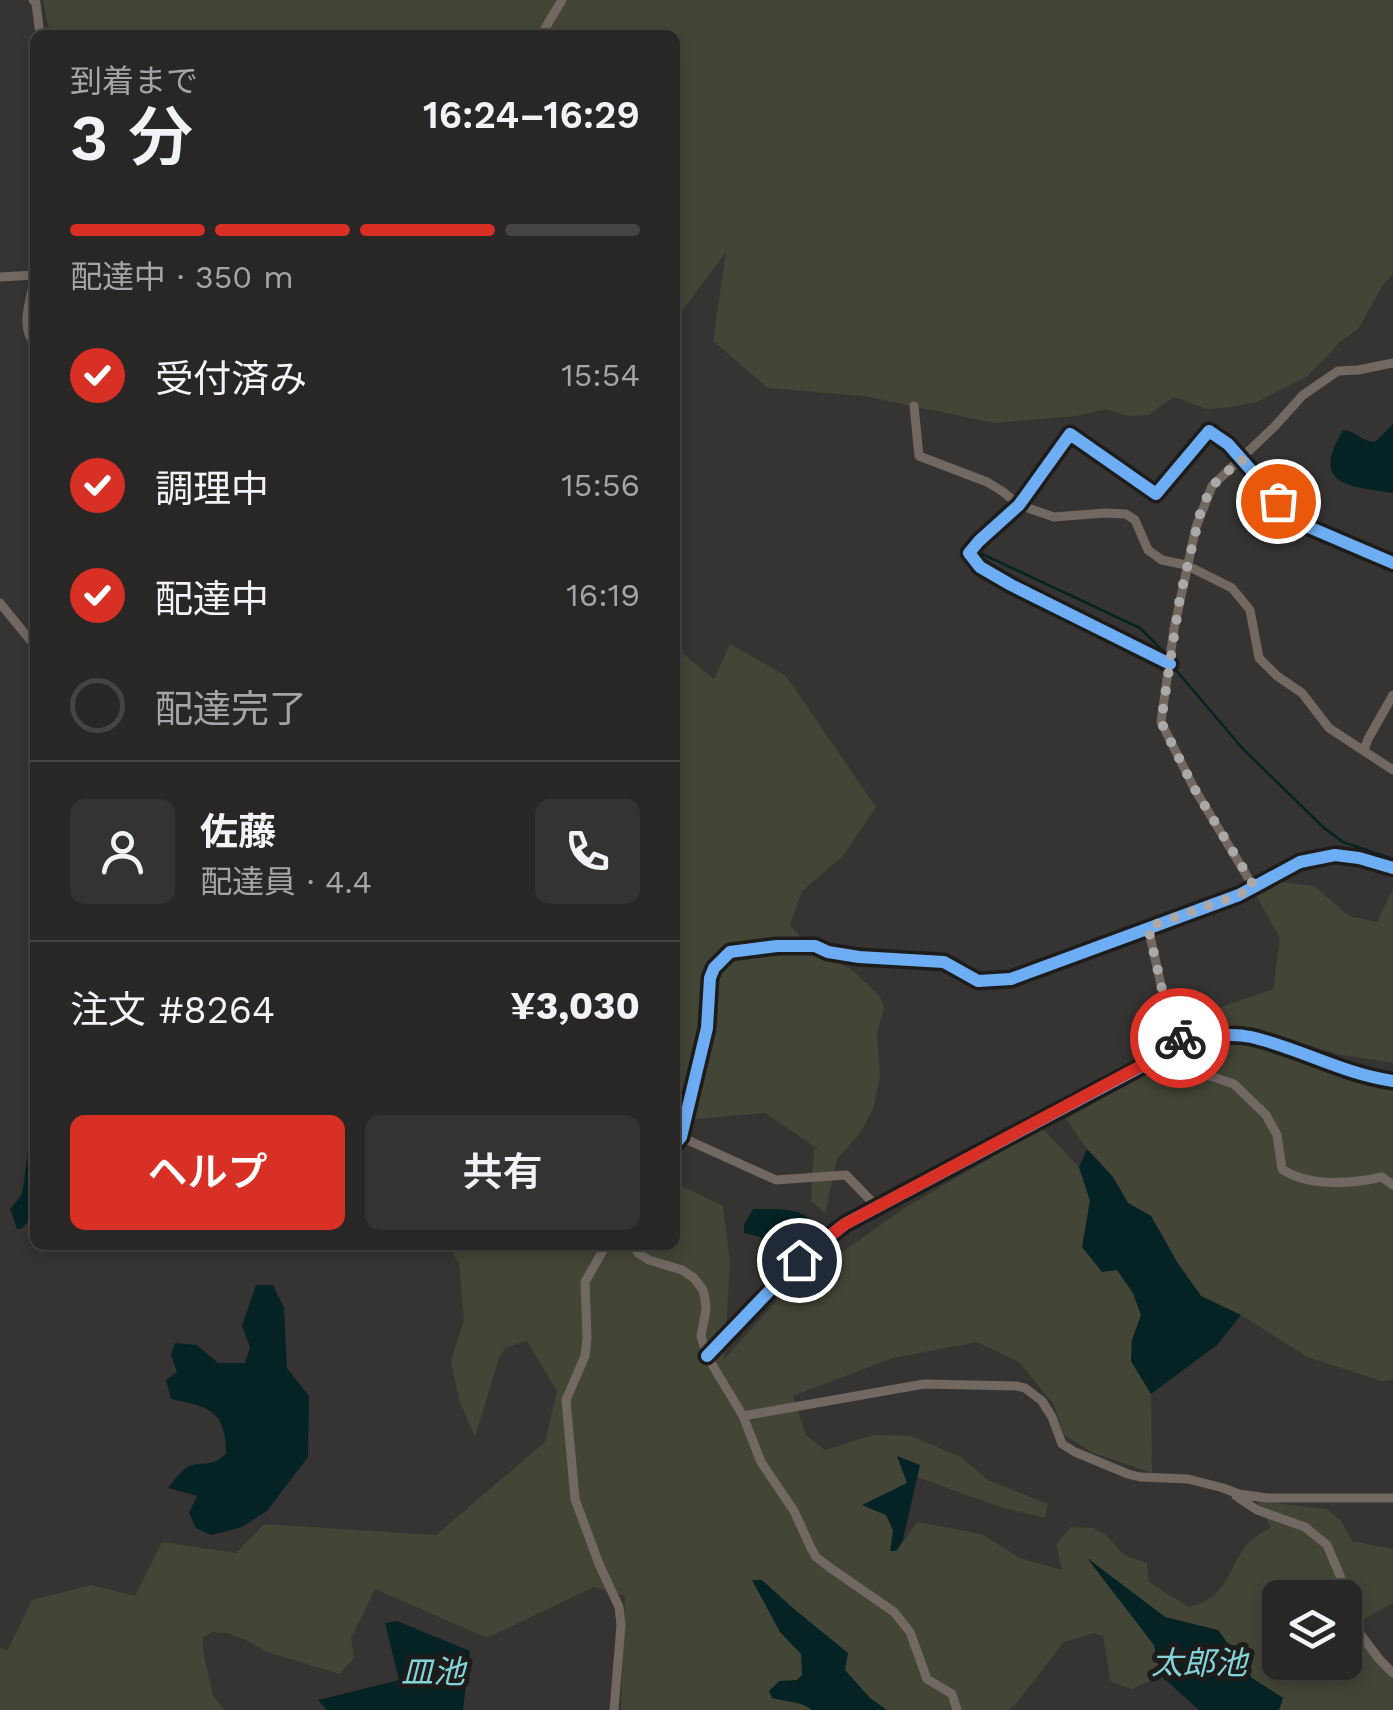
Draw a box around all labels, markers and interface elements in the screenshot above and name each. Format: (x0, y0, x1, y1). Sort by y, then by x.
text: 到着まで (70, 62, 198, 100)
text: 16:24–16:29 (423, 93, 640, 137)
text: 3 分 (70, 100, 193, 176)
text: 配達中 · 350 m (70, 258, 294, 296)
icon: check (70, 348, 125, 403)
text: 15:54 (561, 356, 640, 394)
text: 受付済み (155, 357, 307, 401)
icon: check (70, 458, 125, 513)
pin (1236, 459, 1321, 544)
text: 15:56 (561, 466, 640, 504)
text: 調理中 (155, 467, 269, 511)
icon: bag (1251, 474, 1306, 529)
icon: check (70, 568, 125, 623)
text: 16:19 (566, 576, 640, 614)
text: 配達中 (155, 577, 269, 621)
text: 配達完了 (155, 687, 307, 731)
button: person (70, 799, 175, 904)
button: phone (535, 799, 640, 904)
text: 佐藤 (200, 810, 276, 854)
text: 配達員 · 4.4 (200, 863, 372, 901)
text: ¥3,030 (510, 984, 640, 1028)
text: 注文 #8264 (70, 988, 275, 1032)
courier (1130, 988, 1230, 1088)
icon: bike (1153, 1011, 1208, 1066)
button: ヘルプ (70, 1115, 345, 1230)
button: 共有 (365, 1115, 640, 1230)
pin (757, 1218, 842, 1303)
icon: home (772, 1233, 827, 1288)
map controls (1262, 1580, 1362, 1680)
button: layers (1262, 1580, 1362, 1680)
water label: 太郎池 (1151, 1644, 1250, 1682)
water label: 皿池 (401, 1653, 468, 1691)

